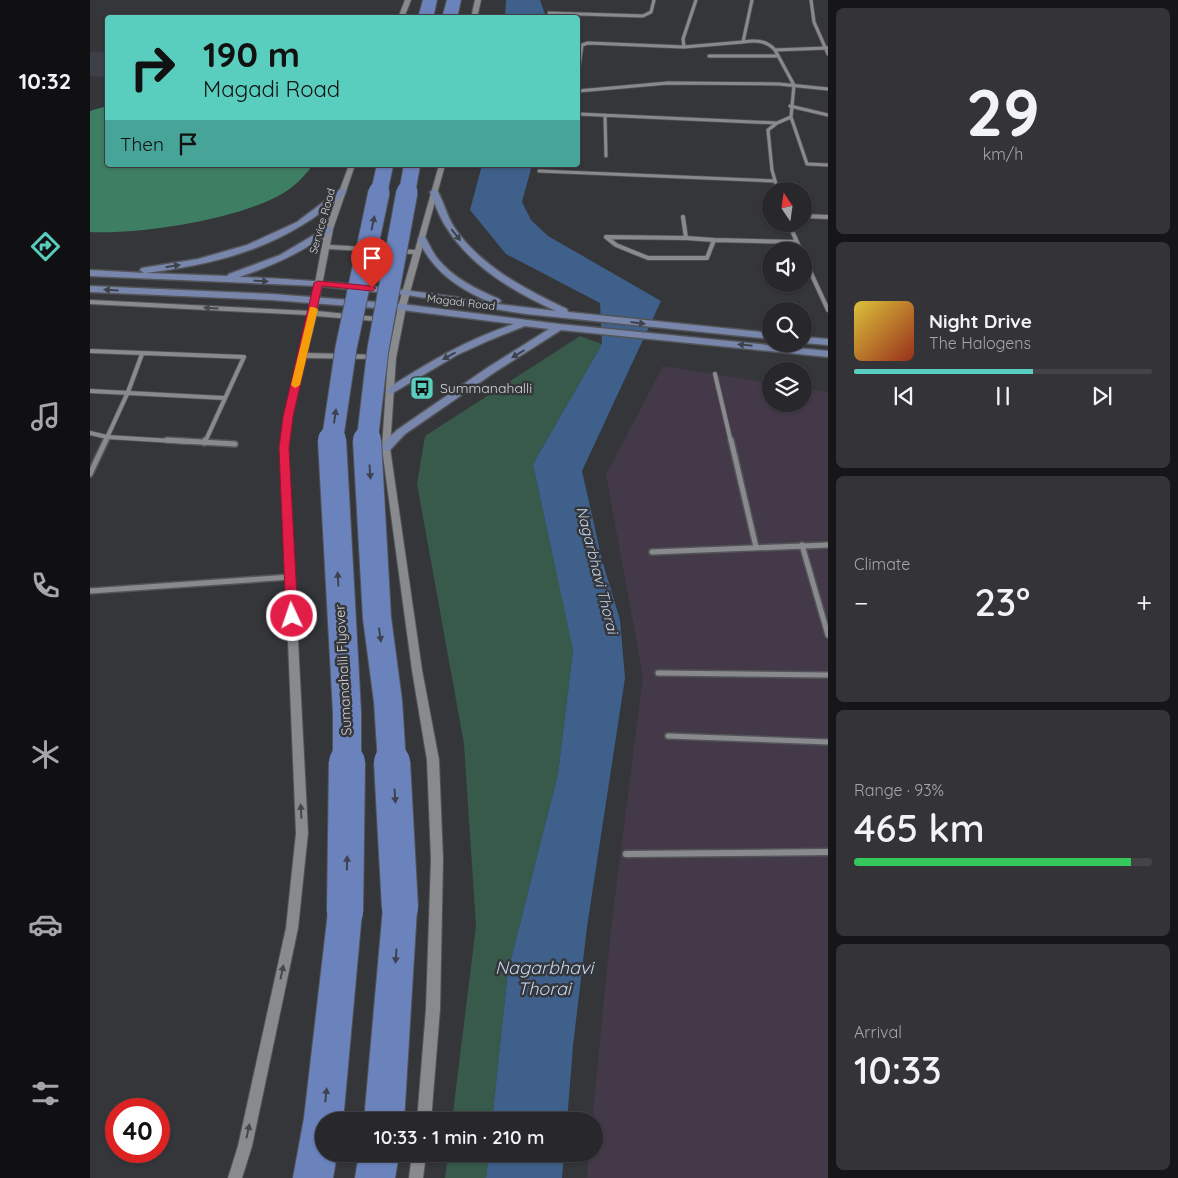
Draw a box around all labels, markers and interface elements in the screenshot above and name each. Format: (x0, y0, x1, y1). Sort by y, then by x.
text: 190 m (203, 32, 300, 76)
icon: right (120, 35, 185, 100)
text: 10:32 (19, 67, 71, 95)
text: 29 (966, 71, 1040, 152)
text: Magadi Road (203, 75, 340, 103)
icon: arrive (174, 130, 202, 158)
text: Then (120, 132, 164, 156)
text: km/h (983, 144, 1023, 164)
north arrow (762, 182, 812, 232)
map controls (762, 182, 812, 412)
street label: Service Road (306, 187, 338, 255)
one-way arrow (369, 215, 377, 230)
one-way arrow (451, 228, 462, 241)
icon: directions (28, 229, 63, 264)
pin (351, 237, 393, 288)
button: sound (762, 242, 812, 292)
icon: arrive (358, 244, 386, 272)
one-way arrow (166, 261, 182, 269)
one-way arrow (253, 277, 269, 285)
one-way arrow (102, 285, 118, 293)
street label: Magadi Road (426, 291, 496, 313)
button: search (762, 302, 812, 352)
one-way arrow (203, 304, 219, 312)
text: Night Drive (929, 309, 1032, 333)
one-way arrow (631, 319, 647, 327)
text: The Halogens (929, 333, 1031, 353)
one-way arrow (736, 341, 752, 349)
one-way arrow (511, 349, 524, 358)
one-way arrow (442, 352, 457, 360)
button: layers (762, 362, 812, 412)
bus stop icon: Summanahalli (409, 375, 435, 401)
place label: Summanahalli (440, 379, 532, 397)
icon: previous (890, 382, 918, 410)
icon: pause (989, 382, 1017, 410)
icon: next (1088, 382, 1116, 410)
icon: music (28, 399, 63, 434)
one-way arrow (331, 408, 339, 424)
one-way arrow (366, 465, 374, 481)
water label: Nagarbhavi Thorai (572, 504, 623, 637)
text: Climate (854, 554, 910, 574)
icon: phone (28, 568, 63, 603)
one-way arrow (334, 570, 342, 586)
text: 23° (974, 578, 1030, 626)
text: − (854, 585, 869, 620)
text: + (1136, 585, 1152, 620)
position arrow (265, 589, 317, 641)
street label: Sumanahalli Flyover (331, 603, 355, 736)
one-way arrow (376, 627, 384, 643)
icon: climate (28, 737, 63, 772)
text: Range · 93% (854, 780, 944, 800)
one-way arrow (391, 789, 399, 805)
one-way arrow (297, 803, 305, 819)
text: 465 km (854, 804, 985, 852)
one-way arrow (343, 855, 351, 871)
icon: car (28, 907, 63, 942)
one-way arrow (392, 949, 400, 965)
water label: Nagarbhavi Thorai (495, 956, 595, 1000)
one-way arrow (278, 965, 286, 980)
text: Arrival (854, 1022, 902, 1042)
text: 10:33 (854, 1046, 941, 1094)
icon: filters (28, 1076, 63, 1111)
one-way arrow (322, 1087, 330, 1103)
speed limit sign: 40 (105, 1098, 170, 1163)
one-way arrow (244, 1123, 252, 1138)
text: 10:33 · 1 min · 210 m (374, 1125, 544, 1149)

